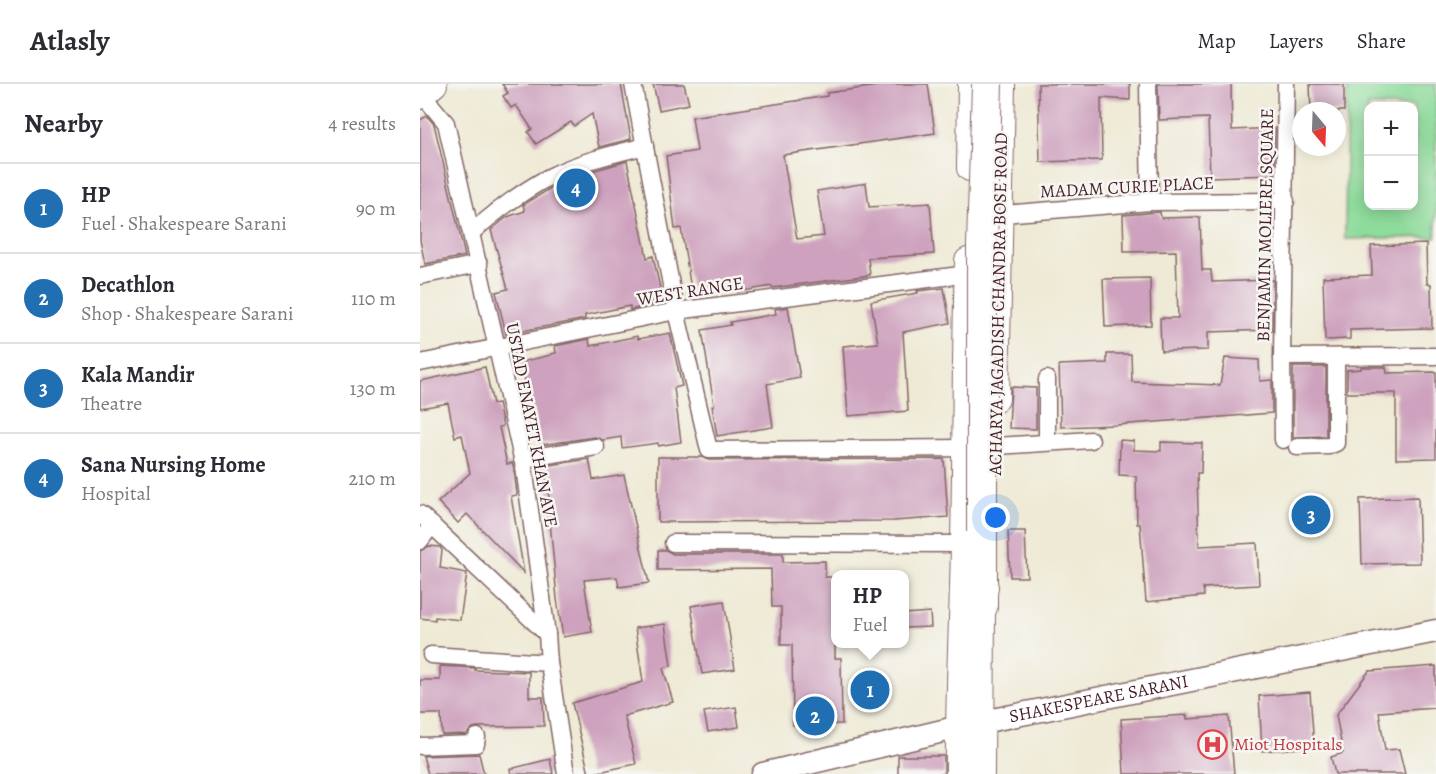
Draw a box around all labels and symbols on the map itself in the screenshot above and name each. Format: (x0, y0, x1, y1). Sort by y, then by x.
north arrow (1292, 102, 1346, 156)
street label: BENJAMIN MOLIERE SQUARE (1251, 108, 1279, 342)
street label: ACHARYA JAGADISH CHANDRA BOSE ROAD (983, 132, 1013, 477)
pin: 4 (556, 166, 596, 210)
street label: MADAM CURIE PLACE (1039, 170, 1215, 204)
street label: WEST RANGE (634, 271, 745, 311)
street label: USTAD ENAYET KHAN AVE (500, 321, 564, 529)
pin: 3 (1292, 492, 1330, 538)
your location (981, 503, 1010, 532)
pin: 1 (850, 668, 890, 712)
street label: SHAKESPEARE SARANI (1007, 669, 1190, 728)
pin: 2 (796, 694, 834, 738)
hospital icon: Miot Hospitals (1197, 728, 1229, 760)
place label: Miot Hospitals (1234, 732, 1343, 756)

